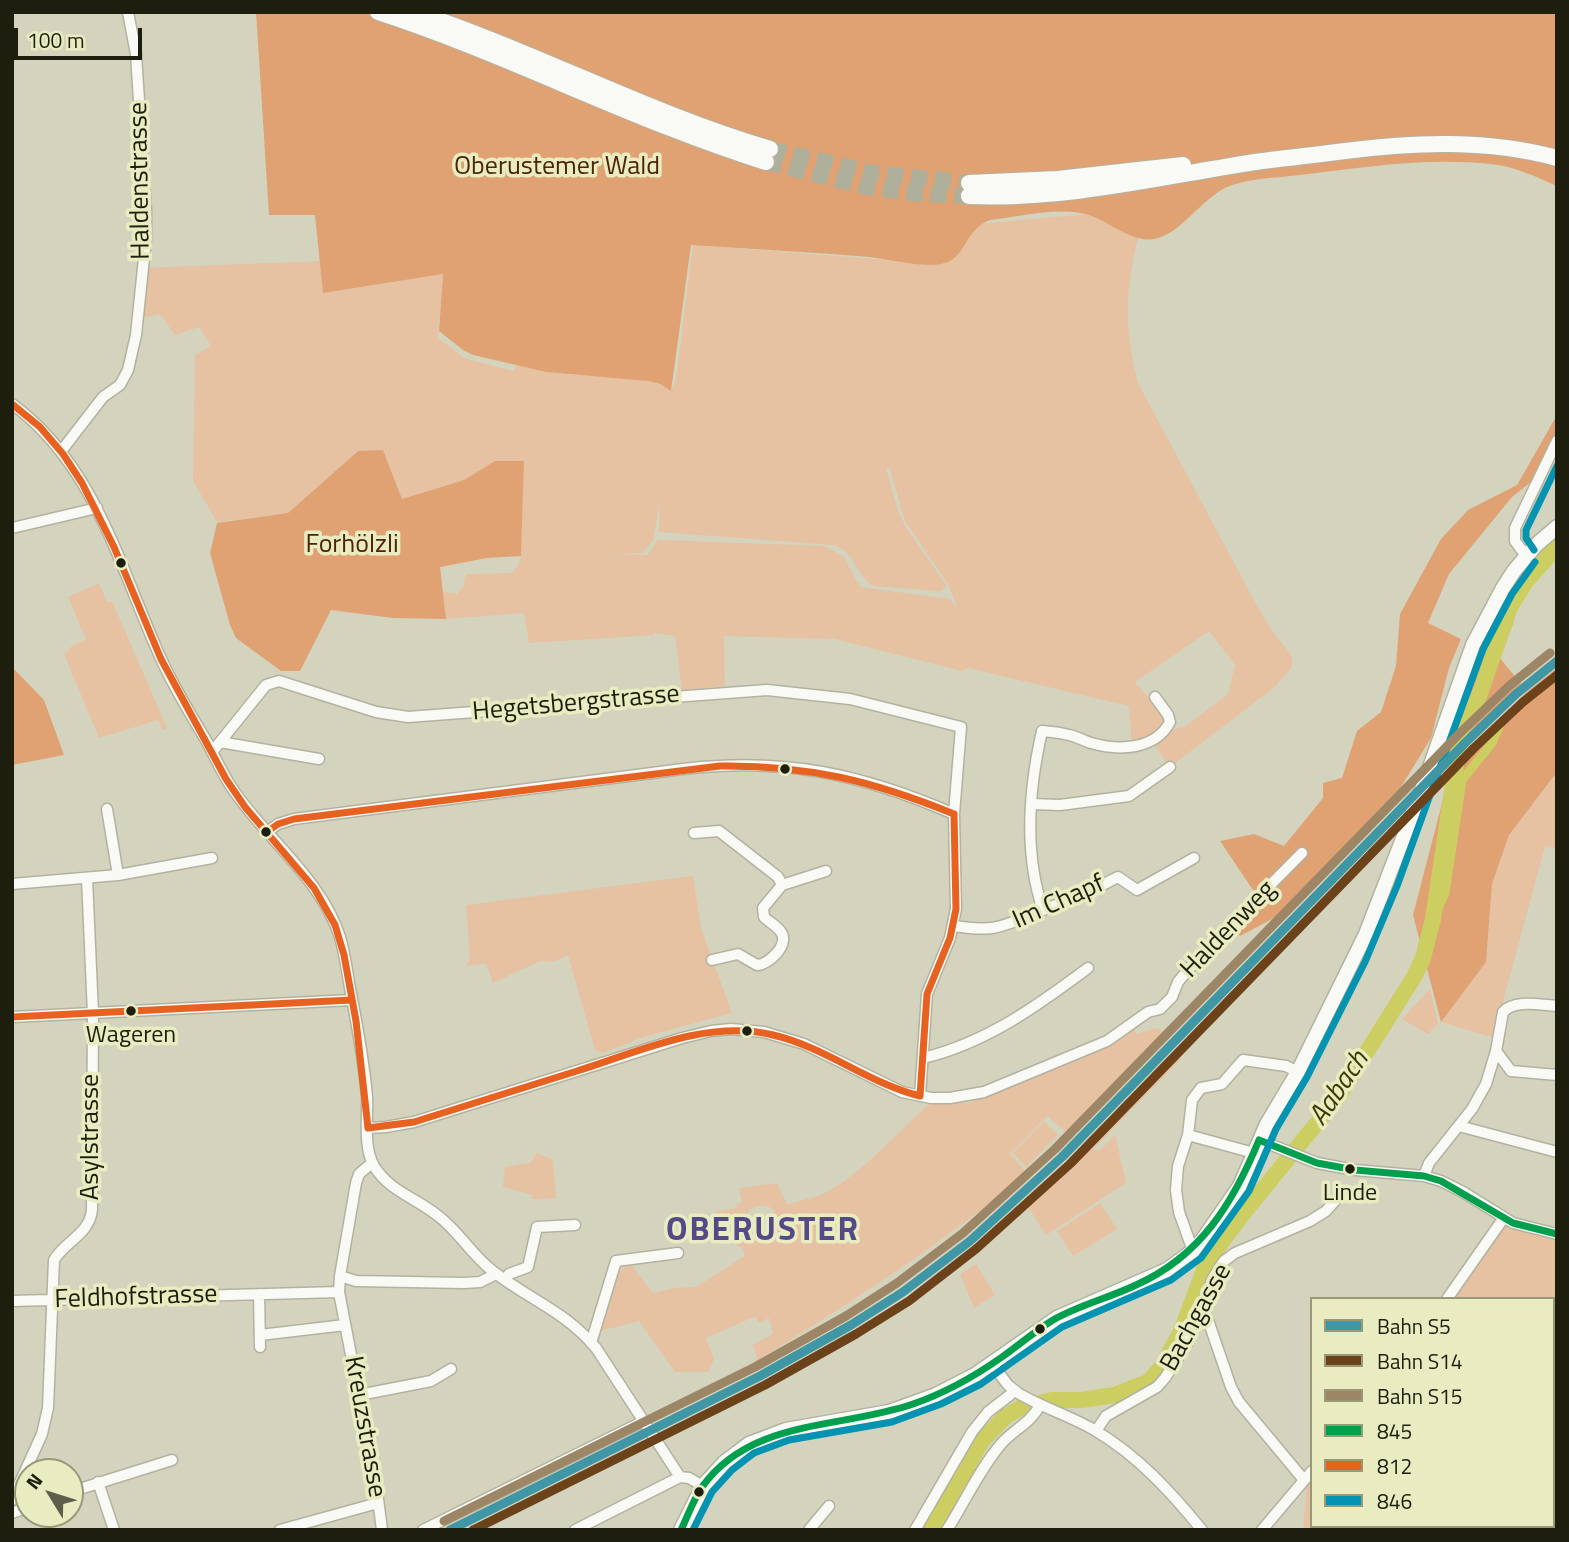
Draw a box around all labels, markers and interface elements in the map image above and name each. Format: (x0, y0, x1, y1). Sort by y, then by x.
scale bar (18, 14, 145, 58)
text: 100 m (27, 24, 84, 56)
street label: Haldenstrasse (124, 102, 158, 260)
park label: Oberustemer Wald (454, 152, 660, 184)
park label: Forhölzli (305, 530, 399, 562)
unlabelled marker (114, 556, 128, 570)
street label: Hegetsbergstrasse (471, 679, 681, 729)
unlabelled marker (778, 762, 792, 776)
unlabelled marker (259, 825, 273, 839)
street label: Im Chapf (1008, 869, 1110, 937)
street label: Haldenweg (1175, 875, 1283, 985)
marker: Wageren (124, 1004, 138, 1018)
place label: Wageren (86, 1022, 176, 1050)
unlabelled marker (740, 1024, 754, 1038)
water label: Aabach (1303, 1045, 1377, 1133)
street label: Asylstrasse (76, 1074, 108, 1200)
marker: Linde (1343, 1162, 1357, 1176)
place label: Linde (1323, 1180, 1377, 1208)
district label: OBERUSTER (667, 1212, 859, 1252)
street label: Bachgasse (1155, 1259, 1239, 1377)
street label: Feldhofstrasse (54, 1280, 218, 1316)
legend (1310, 1297, 1555, 1528)
text: Bahn S5 (1377, 1310, 1451, 1342)
unlabelled marker (1033, 1322, 1047, 1336)
text: Bahn S14 (1377, 1345, 1463, 1377)
street label: Kreuzstrasse (336, 1354, 392, 1500)
text: Bahn S15 (1377, 1380, 1463, 1412)
text: 845 (1377, 1415, 1412, 1447)
text: 812 (1377, 1450, 1412, 1482)
north arrow (14, 1458, 84, 1528)
text: N (18, 1467, 49, 1495)
unlabelled marker (692, 1485, 706, 1499)
text: 846 (1377, 1485, 1412, 1517)

